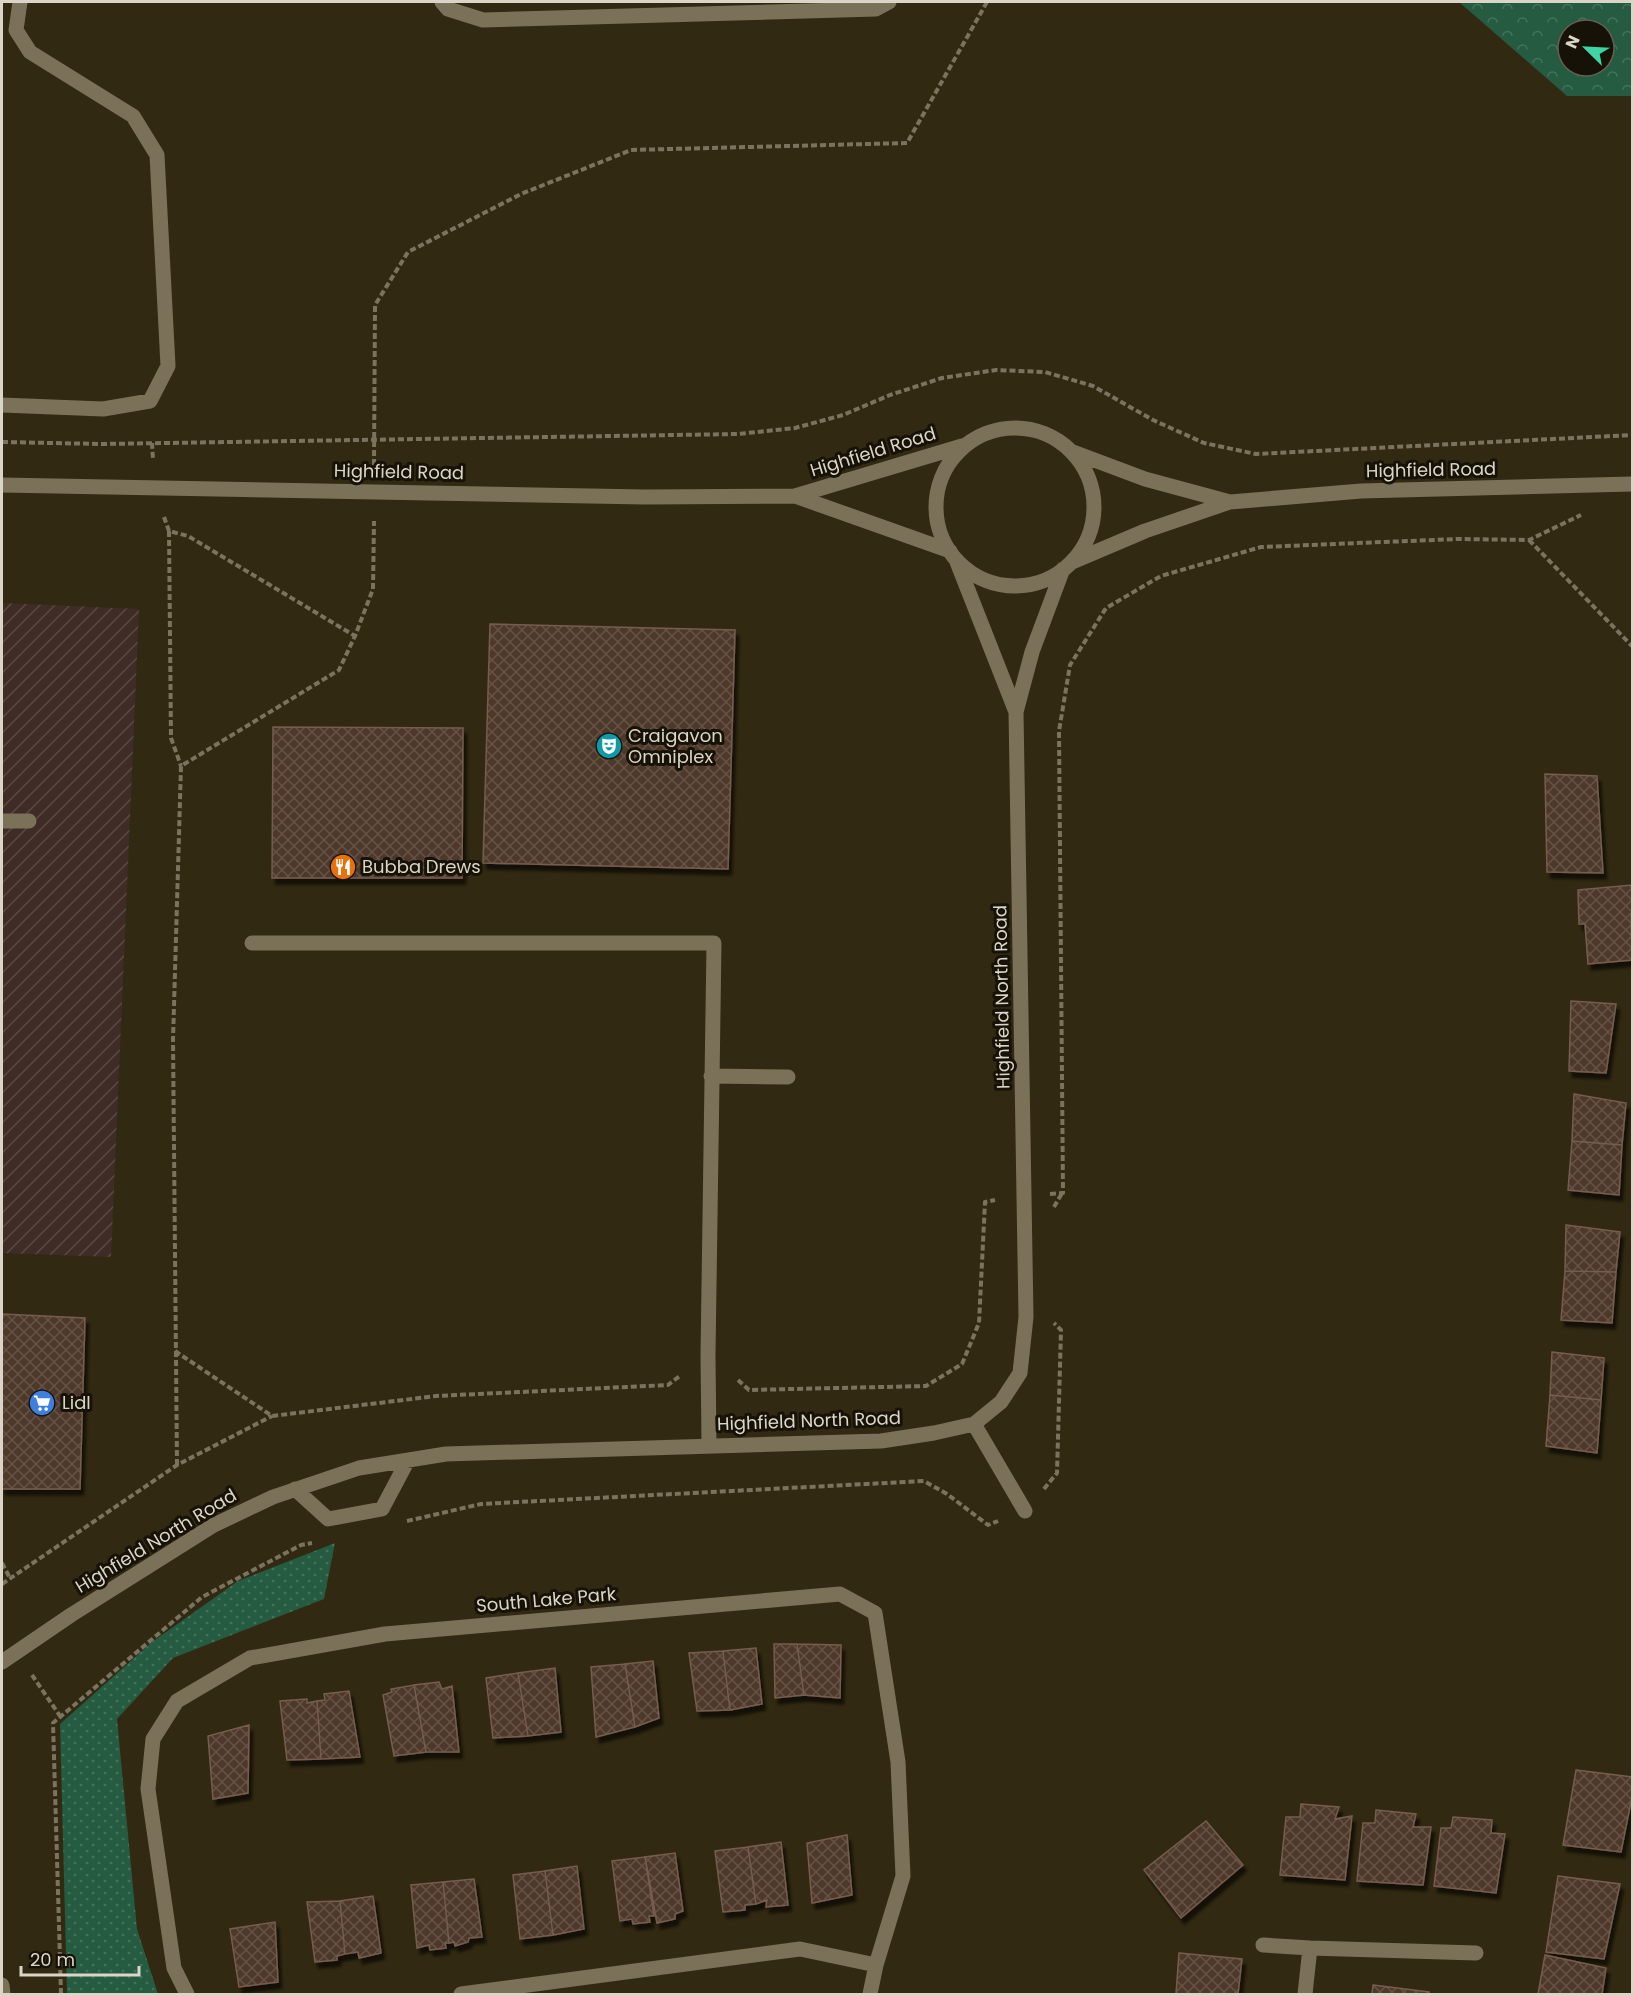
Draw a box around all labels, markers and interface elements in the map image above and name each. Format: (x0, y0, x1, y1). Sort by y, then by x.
north arrow (1556, 18, 1616, 78)
text: N (1560, 32, 1586, 52)
street label: Highfield Road (807, 421, 939, 483)
street label: Highfield Road (1366, 456, 1496, 483)
street label: Highfield Road (334, 458, 464, 485)
place label: Craigavon Omniplex (628, 723, 723, 769)
theatre icon: Craigavon Omniplex (594, 731, 624, 761)
restaurant icon: Bubba Drews (328, 852, 358, 882)
place label: Bubba Drews (362, 854, 481, 879)
street label: Highfield North Road (987, 905, 1016, 1089)
supermarket icon: Lidl (27, 1388, 57, 1418)
place label: Lidl (62, 1390, 91, 1415)
street label: Highfield North Road (717, 1405, 901, 1436)
street label: Highfield North Road (70, 1482, 241, 1599)
street label: South Lake Park (475, 1581, 618, 1618)
scale bar (21, 1939, 140, 1977)
text: 20 m (30, 1947, 75, 1972)

